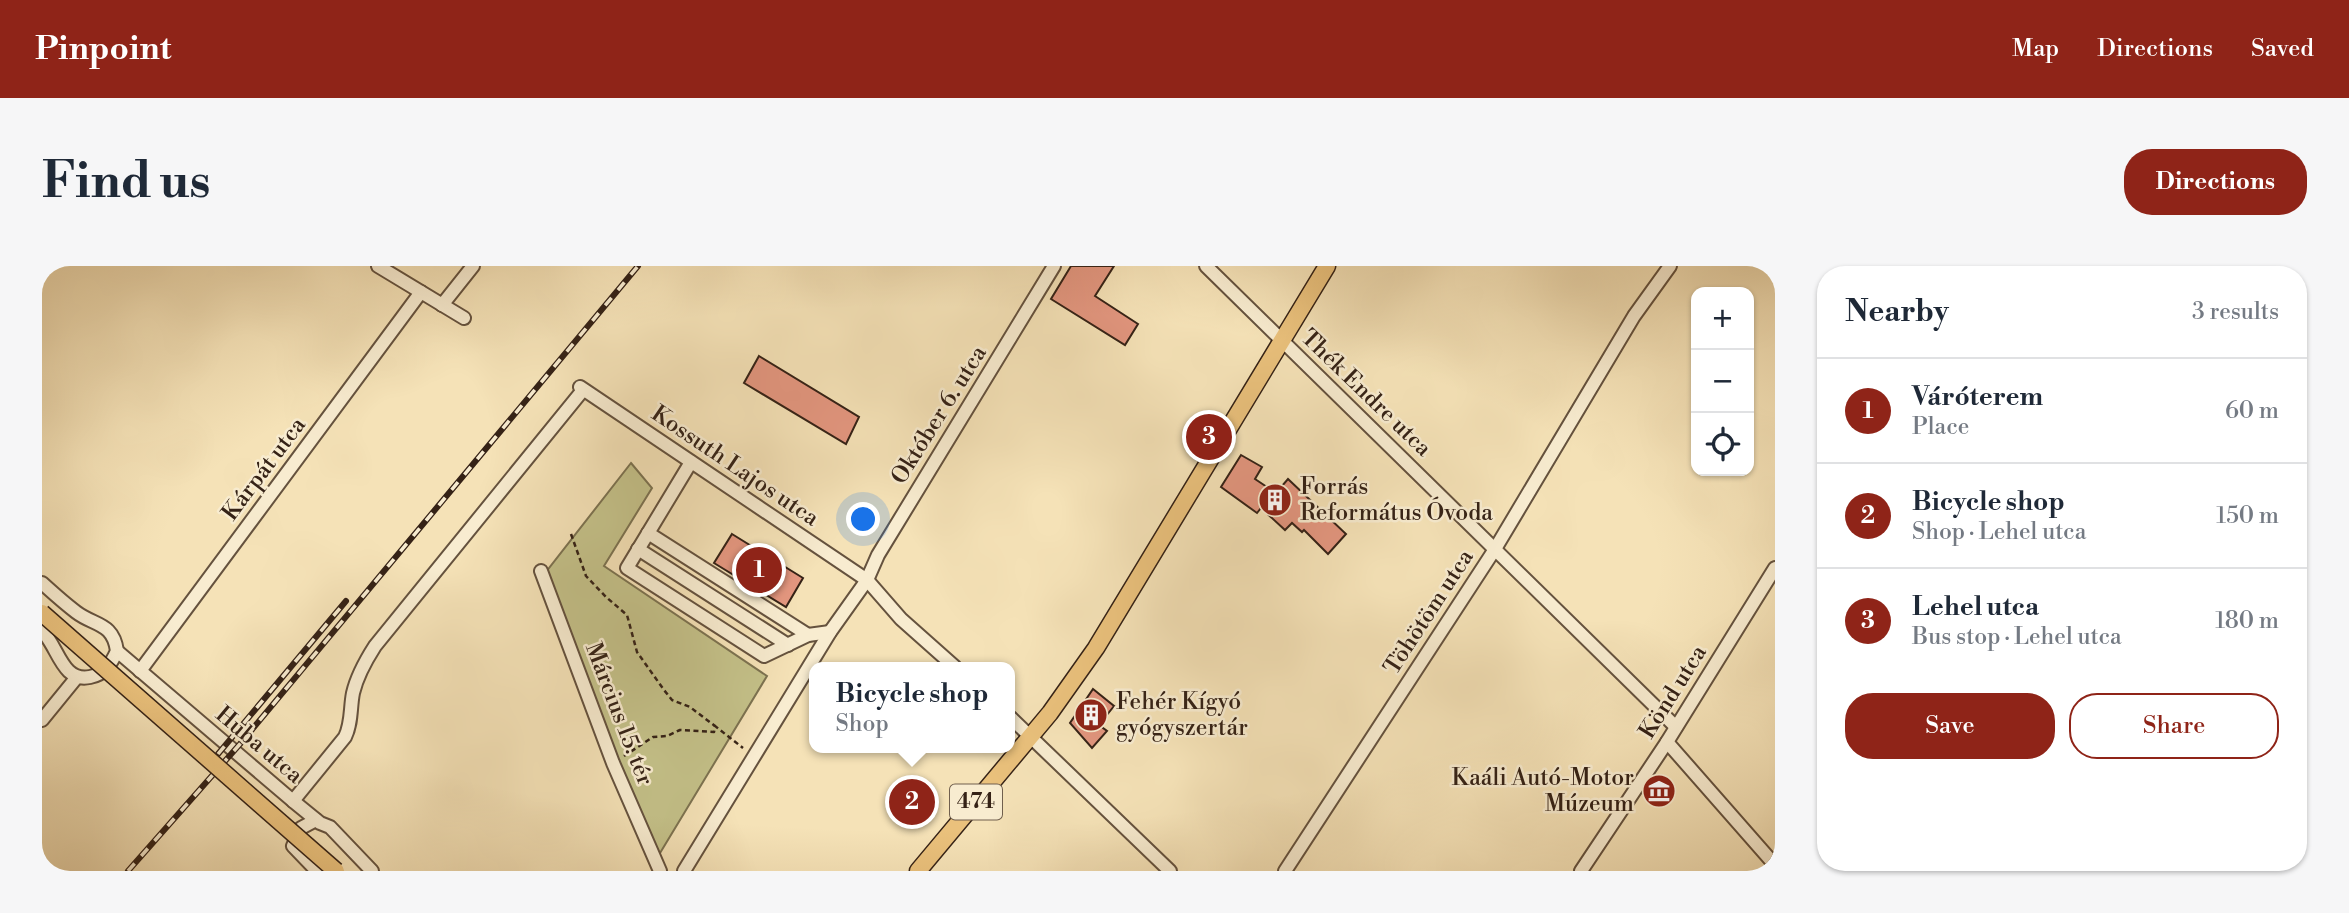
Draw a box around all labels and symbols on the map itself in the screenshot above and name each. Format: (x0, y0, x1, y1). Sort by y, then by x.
street label: Thék Endre utca (1295, 324, 1437, 463)
street label: Október 6. utca (885, 340, 993, 490)
street label: Kossuth Lajos utca (646, 400, 824, 533)
pin: 3 (1186, 411, 1232, 463)
street label: Kárpát utca (216, 412, 312, 526)
place label: Forrás Református Óvoda (1300, 473, 1493, 527)
building icon: Forrás Református Óvoda (1256, 481, 1294, 519)
your location (846, 502, 880, 536)
pin: 1 (736, 544, 782, 596)
street label: Töhötöm utca (1378, 544, 1480, 680)
street label: Március 15. tér (579, 639, 659, 789)
street label: Könd utca (1633, 640, 1713, 744)
place label: Fehér Kígyó gyógyszertár (1116, 688, 1248, 742)
building icon: Fehér Kígyó gyógyszertár (1072, 696, 1110, 734)
street label: Huba utca (210, 700, 309, 790)
place label: Kaáli Autó-Motor Múzeum (1452, 764, 1634, 818)
museum icon: Kaáli Autó-Motor Múzeum (1640, 772, 1678, 810)
pin: 2 (889, 776, 935, 828)
road number: 474 (950, 784, 1002, 820)

